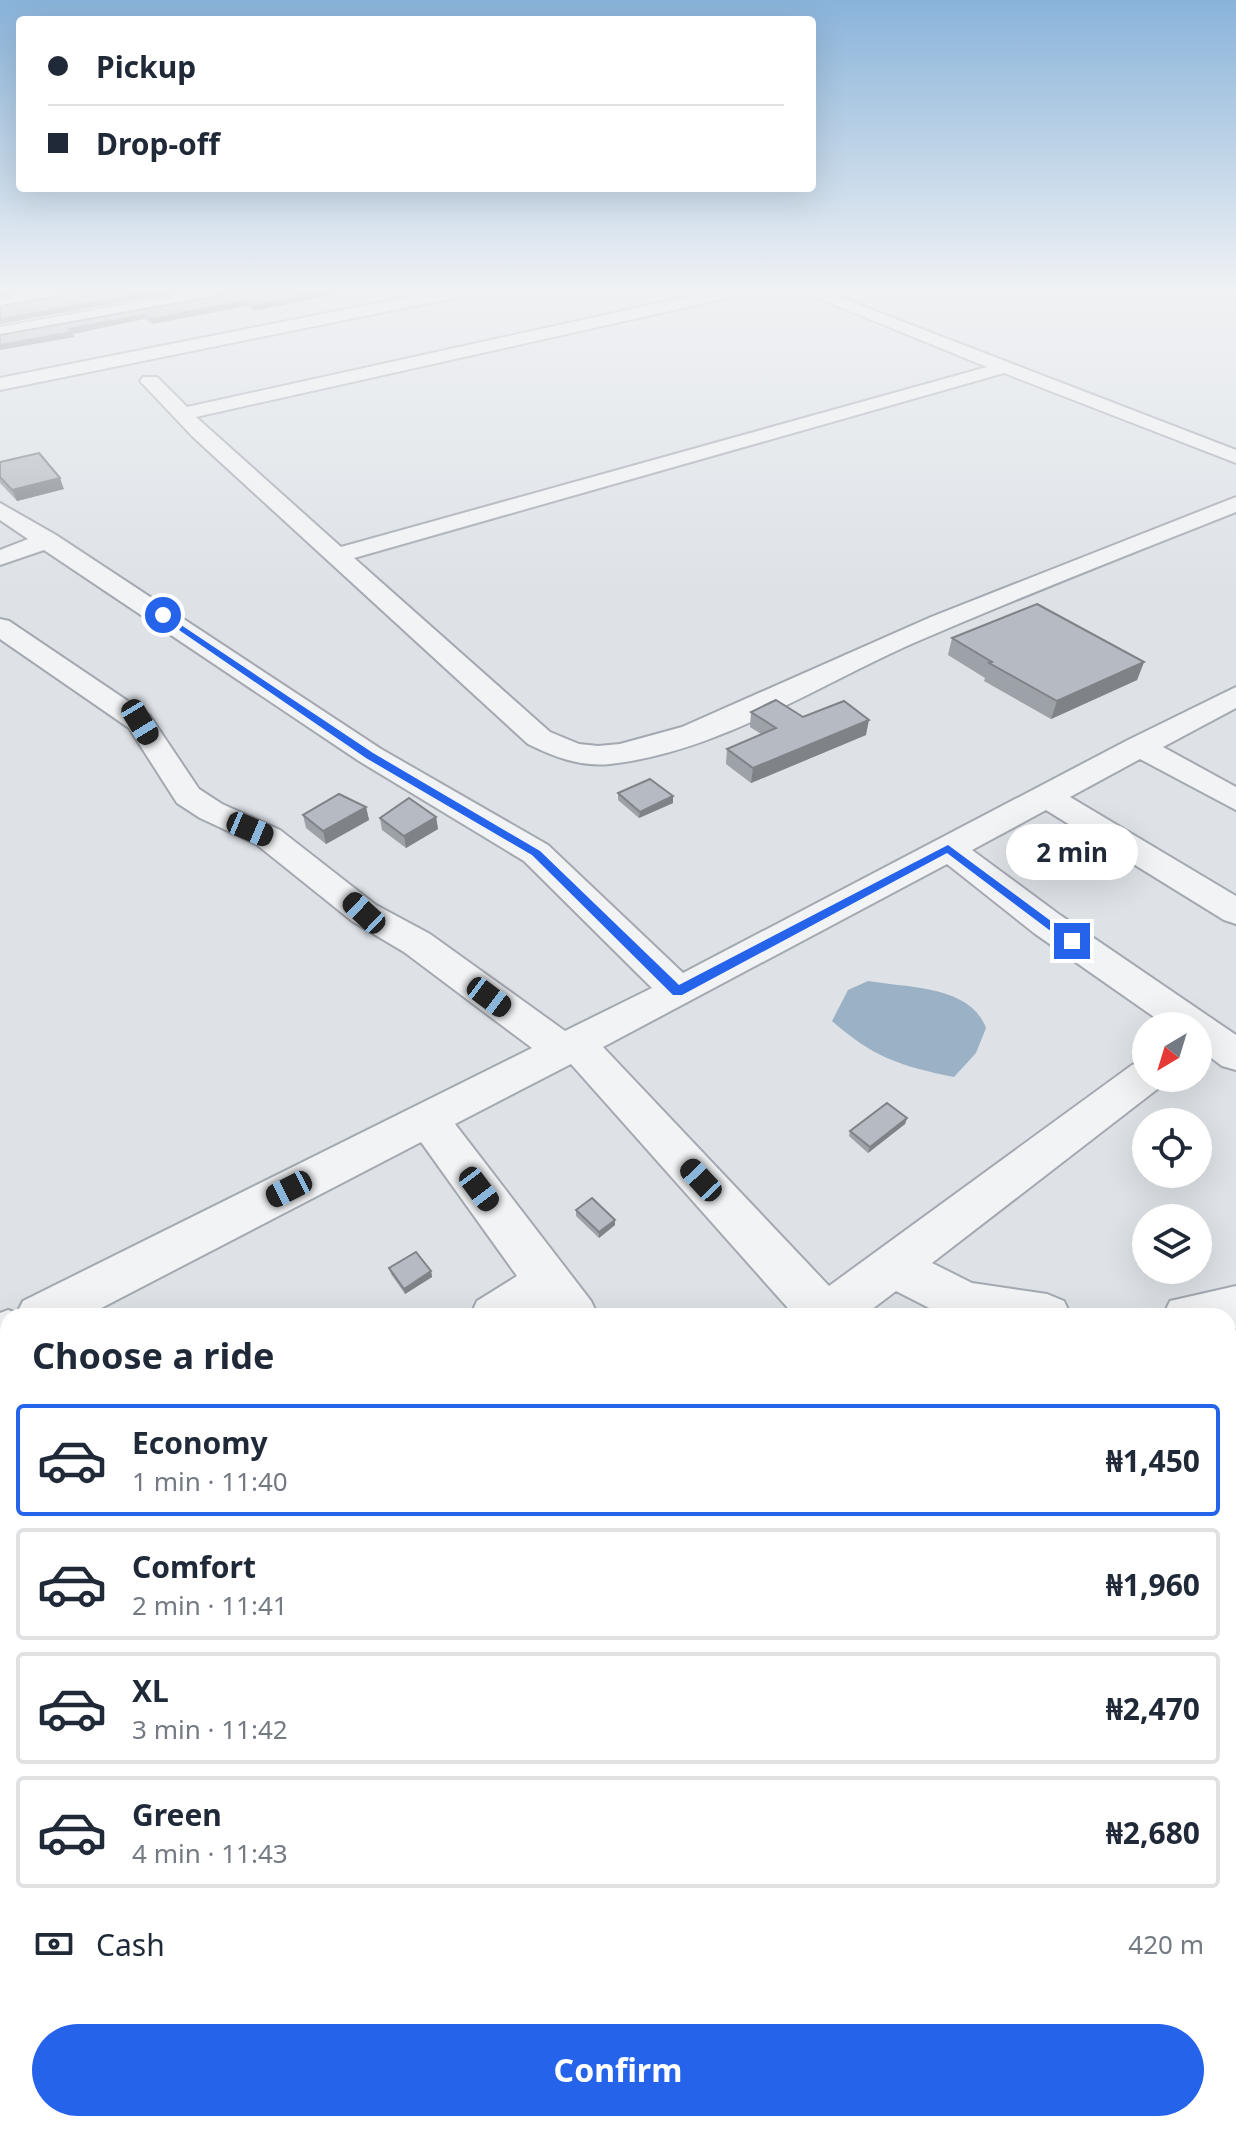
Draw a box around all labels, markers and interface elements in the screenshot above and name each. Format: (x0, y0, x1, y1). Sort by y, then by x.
text: Pickup (96, 46, 196, 87)
text: Drop-off (96, 123, 220, 164)
route start (145, 597, 181, 633)
car (117, 695, 163, 749)
car (223, 809, 277, 849)
callout: 2 min (1006, 825, 1138, 881)
text: 2 min (1036, 834, 1108, 870)
car (338, 888, 390, 938)
route end (1054, 923, 1090, 959)
car (463, 973, 515, 1021)
north arrow (1132, 1012, 1212, 1092)
map controls (1132, 1012, 1212, 1284)
button: locate (1132, 1108, 1212, 1188)
car (676, 1154, 726, 1206)
car (455, 1163, 503, 1215)
car (262, 1167, 316, 1211)
button: layers (1132, 1204, 1212, 1284)
text: Choose a ride (32, 1331, 274, 1380)
text: Economy (132, 1422, 268, 1463)
icon: car (36, 1424, 108, 1496)
text: ₦1,450 (1106, 1440, 1200, 1481)
text: 1 min · 11:40 (132, 1463, 288, 1499)
text: Comfort (132, 1546, 256, 1587)
icon: car (36, 1548, 108, 1620)
text: ₦1,960 (1106, 1564, 1200, 1605)
text: 2 min · 11:41 (132, 1587, 288, 1623)
text: XL (132, 1670, 169, 1711)
icon: car (36, 1672, 108, 1744)
text: ₦2,470 (1106, 1688, 1200, 1729)
text: 3 min · 11:42 (132, 1711, 288, 1747)
text: Green (132, 1794, 222, 1835)
icon: car (36, 1796, 108, 1868)
text: ₦2,680 (1106, 1812, 1200, 1853)
text: 4 min · 11:43 (132, 1835, 288, 1871)
icon: cash (32, 1922, 76, 1966)
text: Cash (96, 1924, 165, 1965)
text: 420 m (1128, 1926, 1204, 1962)
button: Confirm (32, 2024, 1204, 2116)

